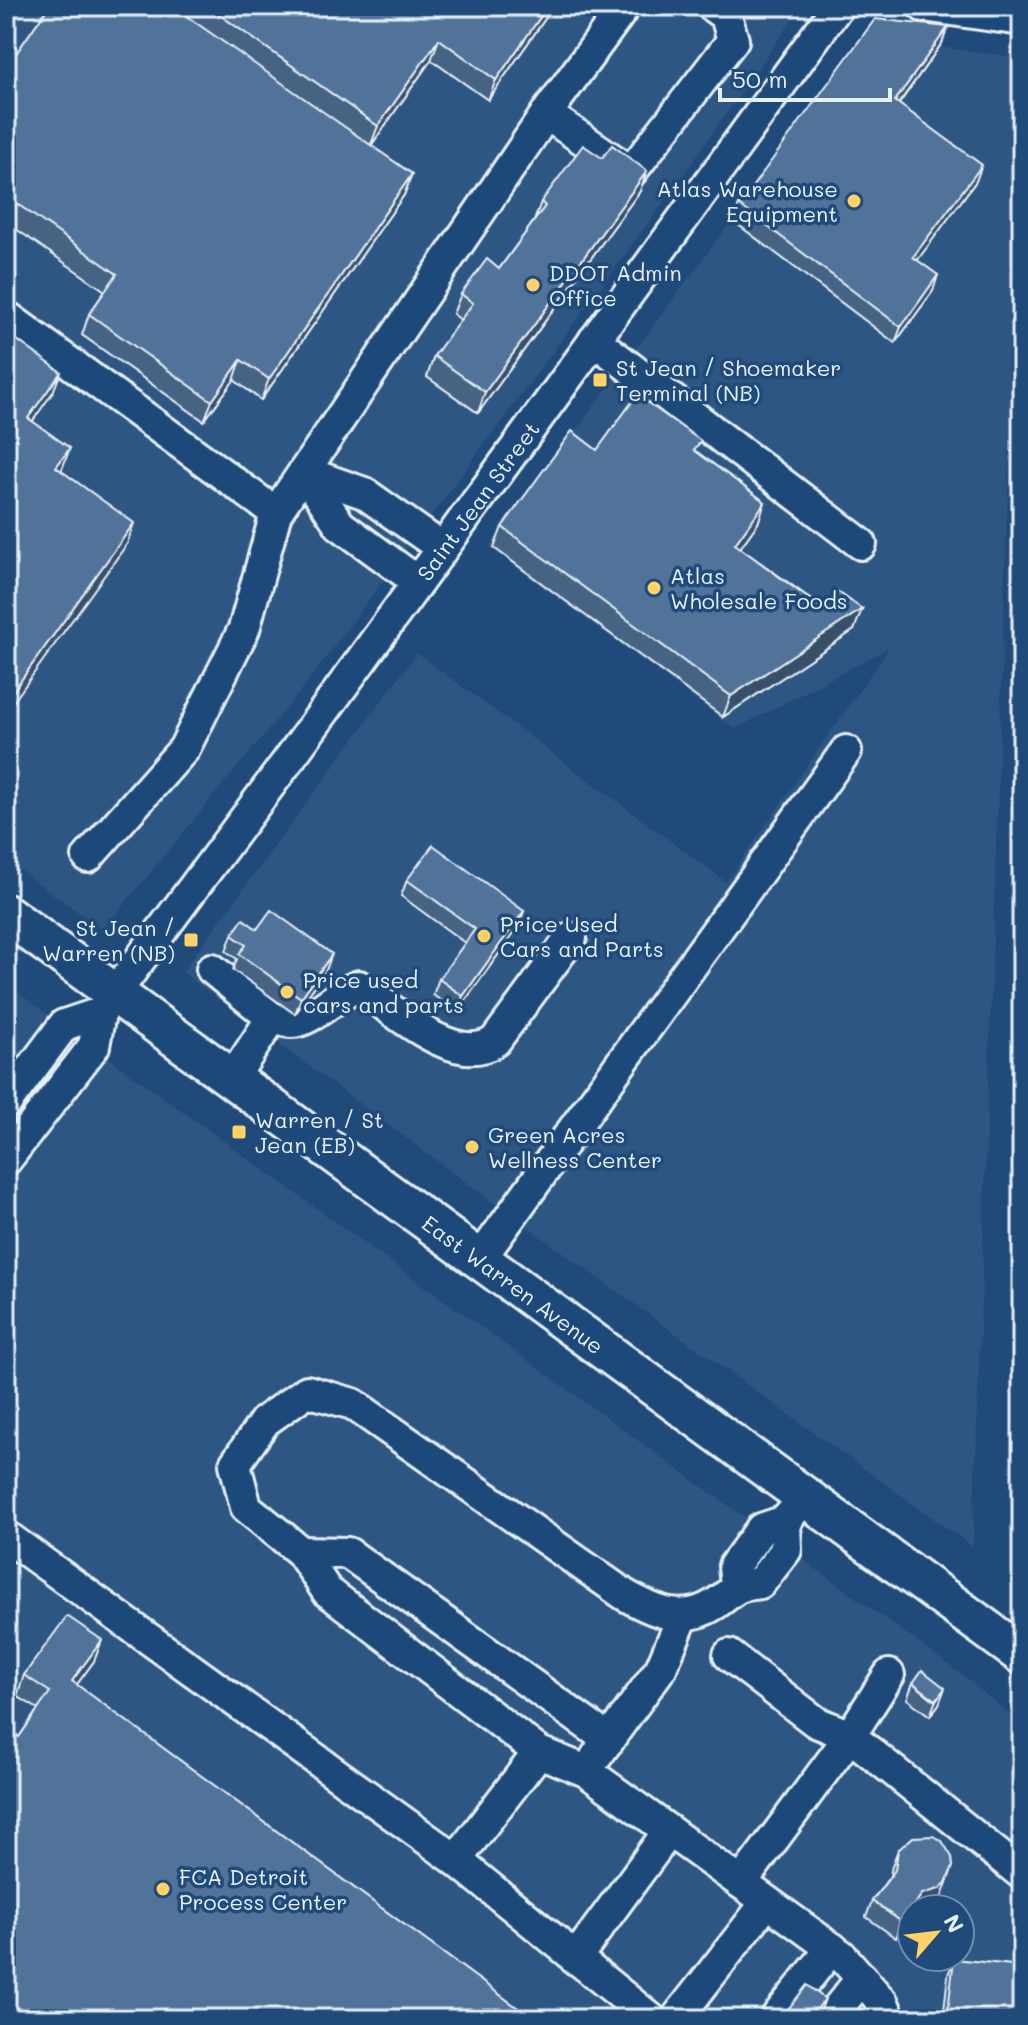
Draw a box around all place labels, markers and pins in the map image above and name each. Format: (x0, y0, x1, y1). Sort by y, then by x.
place label: Atlas Warehouse Equipment (657, 174, 838, 228)
marker: Atlas Warehouse Equipment (845, 192, 863, 210)
place label: DDOT Admin Office (549, 258, 682, 312)
marker: DDOT Admin Office (524, 276, 542, 294)
place label: St Jean / Shoemaker Terminal (NB) (616, 353, 841, 407)
marker: St Jean / Shoemaker Terminal (NB) (591, 371, 609, 389)
place label: Atlas Wholesale Foods (670, 561, 848, 615)
marker: Atlas Wholesale Foods (645, 579, 663, 597)
place label: Price Used Cars and Parts (500, 909, 664, 963)
place label: St Jean / Warren (NB) (42, 913, 175, 967)
marker: Price Used Cars and Parts (475, 927, 493, 945)
marker: St Jean / Warren (NB) (182, 931, 200, 949)
place label: Price used cars and parts (303, 965, 464, 1019)
marker: Price used cars and parts (278, 983, 296, 1001)
place label: Warren / St Jean (EB) (255, 1105, 384, 1159)
place label: Green Acres Wellness Center (488, 1120, 662, 1174)
marker: Warren / St Jean (EB) (230, 1123, 248, 1141)
marker: Green Acres Wellness Center (463, 1138, 481, 1156)
place label: FCA Detroit Process Center (179, 1862, 347, 1916)
marker: FCA Detroit Process Center (154, 1880, 172, 1898)

